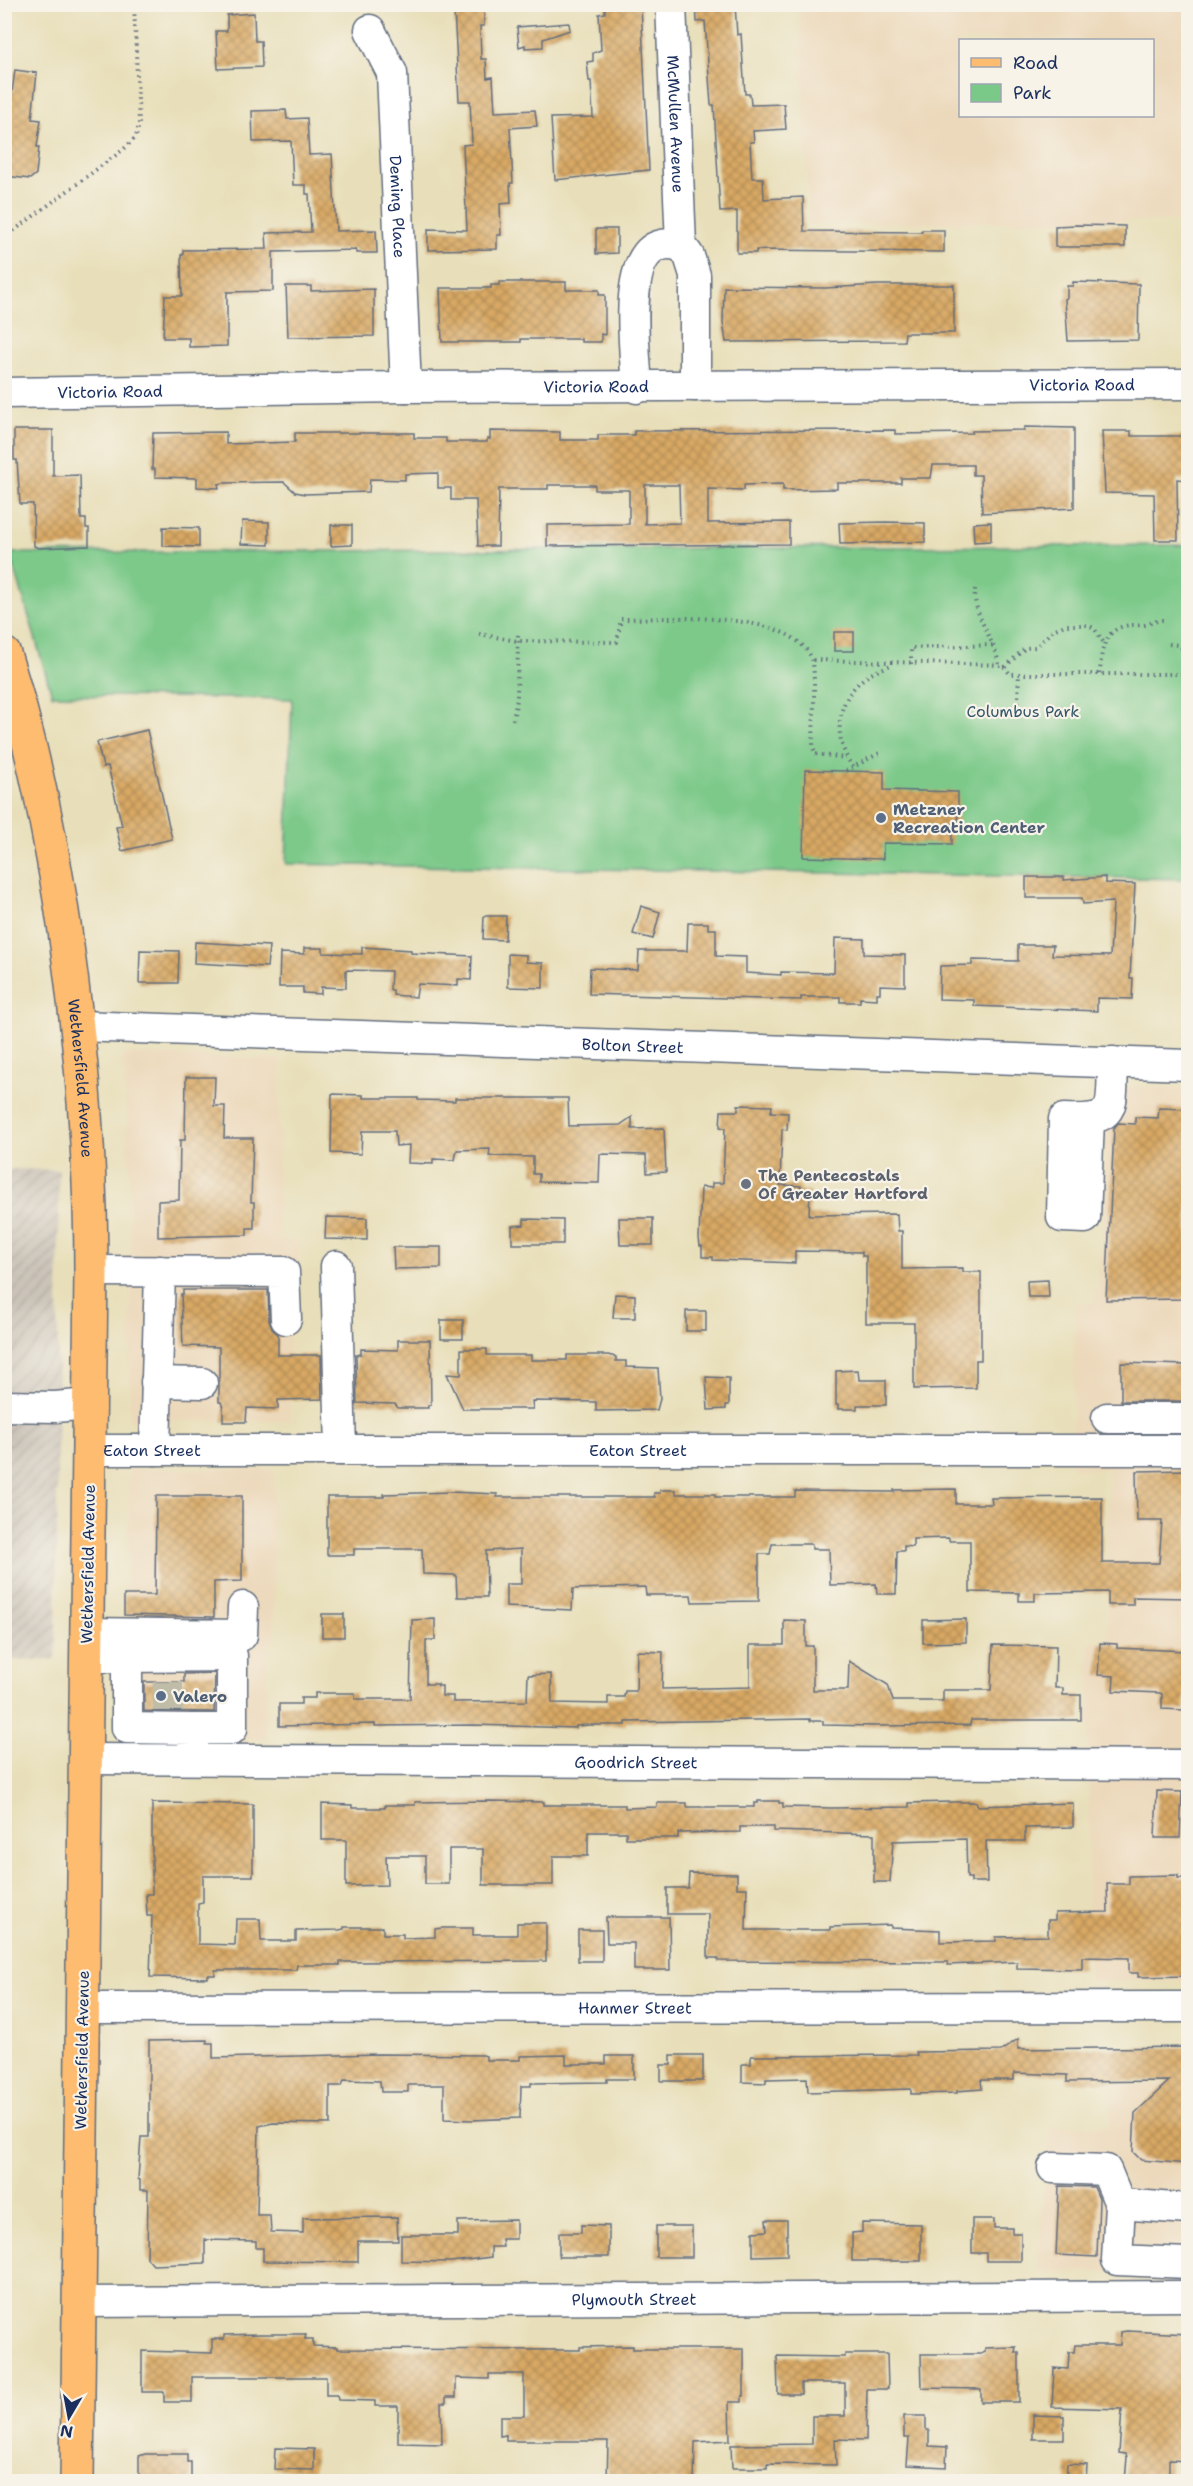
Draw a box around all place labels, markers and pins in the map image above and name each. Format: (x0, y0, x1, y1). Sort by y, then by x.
place label: Metzner Recreation Center (893, 799, 1045, 838)
marker: Metzner Recreation Center (874, 811, 888, 825)
place label: The Pentecostals Of Greater Hartford (758, 1165, 928, 1204)
marker: The Pentecostals Of Greater Hartford (739, 1177, 753, 1191)
place label: Valero (173, 1686, 227, 1707)
marker: Valero (154, 1689, 168, 1703)

